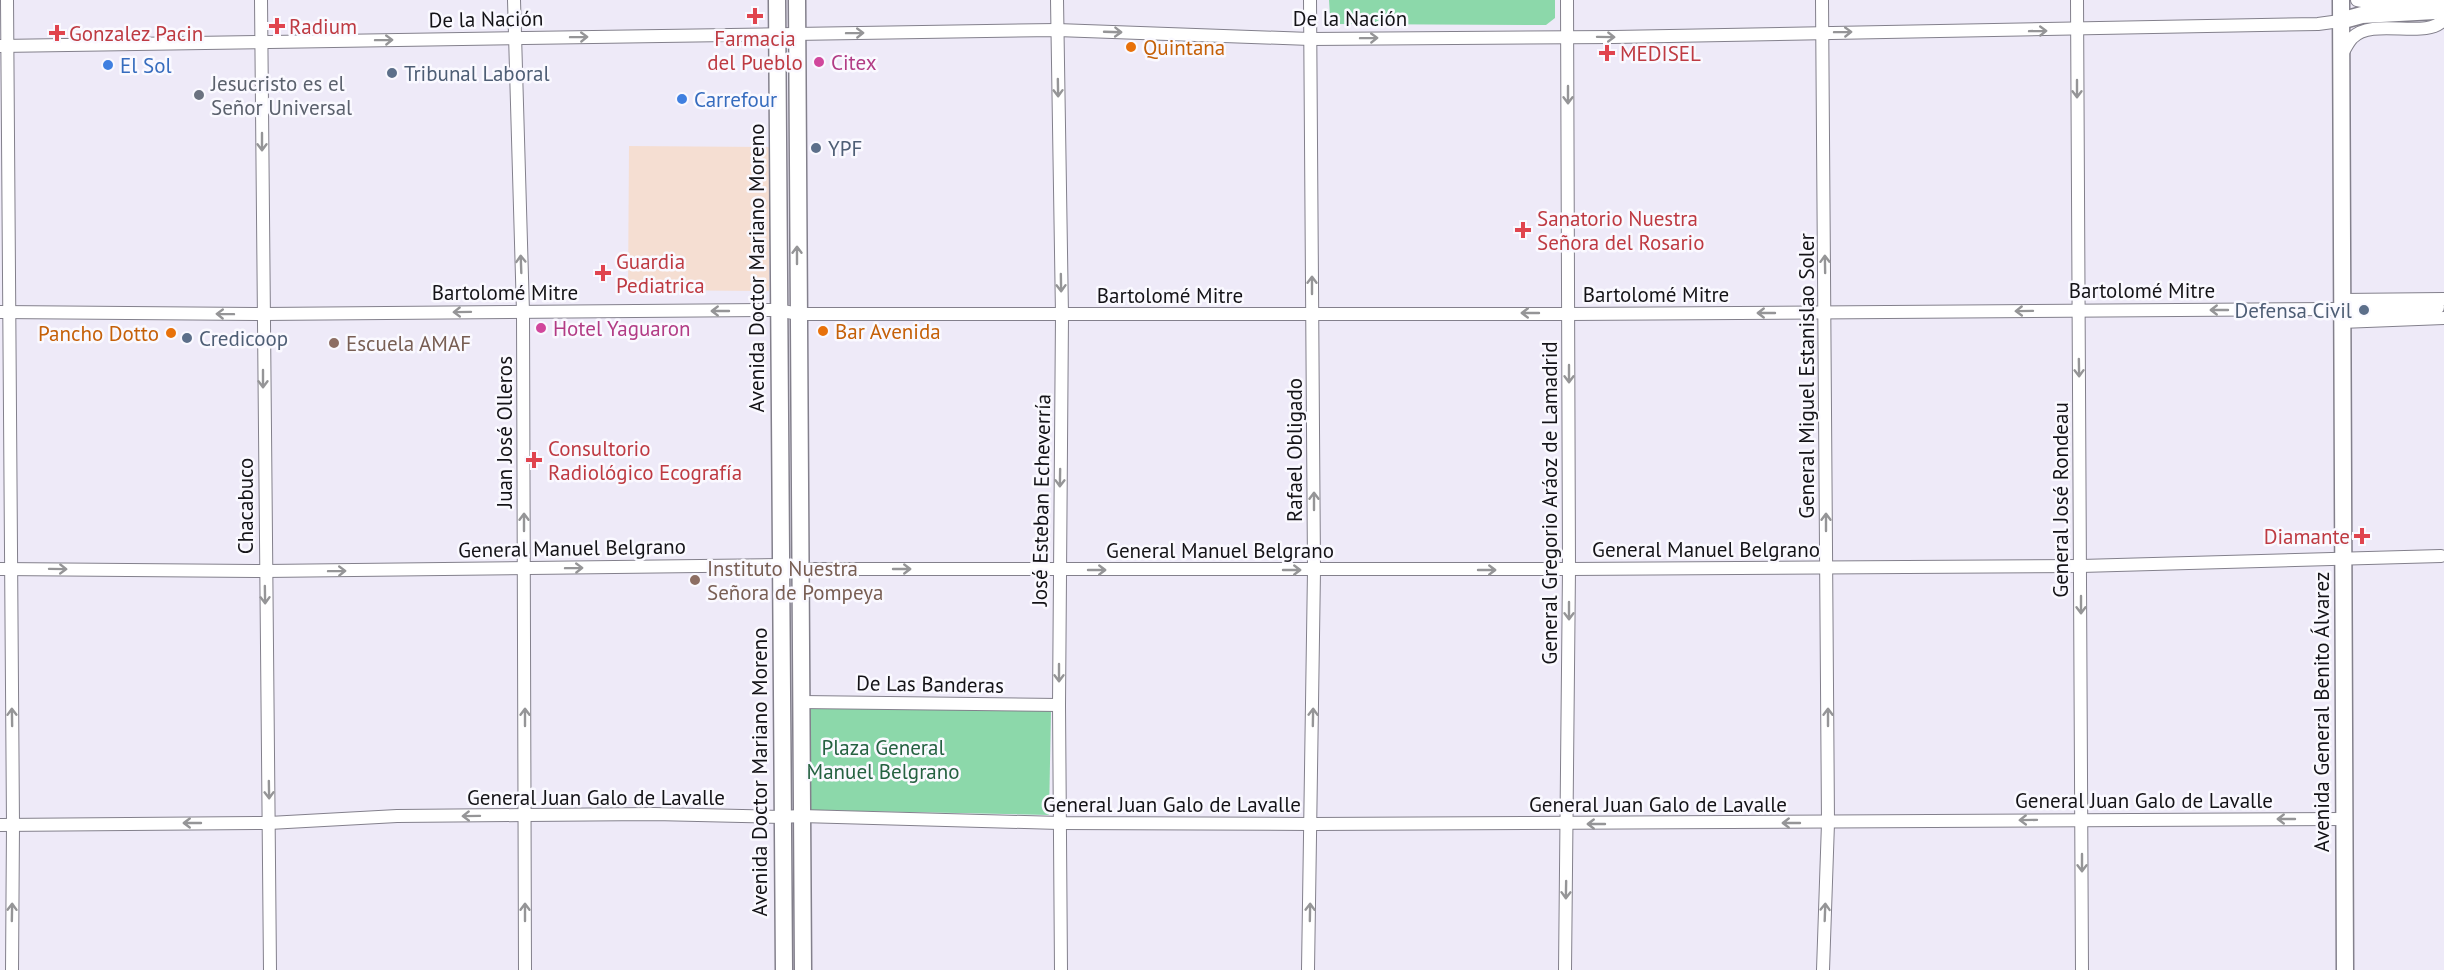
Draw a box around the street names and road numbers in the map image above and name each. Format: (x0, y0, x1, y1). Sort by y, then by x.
street label: De la Nación (428, 5, 544, 33)
street label: De la Nación (1293, 5, 1407, 32)
street label: Avenida Doctor Mariano Moreno (743, 124, 770, 412)
street label: General Miguel Estanislao Soler (1793, 233, 1820, 519)
street label: Bartolomé Mitre (2069, 277, 2215, 304)
street label: Bartolomé Mitre (432, 279, 578, 306)
street label: Bartolomé Mitre (1583, 281, 1729, 308)
street label: Bartolomé Mitre (1097, 282, 1243, 309)
street label: General Gregorio Aráoz de Lamadrid (1536, 341, 1563, 665)
street label: Juan José Olleros (491, 356, 518, 509)
street label: Rafael Obligado (1281, 378, 1308, 522)
street label: José Esteban Echeverría (1026, 394, 1056, 607)
street label: General José Rondeau (2047, 402, 2074, 598)
street label: Chacabuco (232, 458, 259, 554)
street label: General Manuel Belgrano (458, 533, 686, 563)
street label: General Manuel Belgrano (1592, 536, 1820, 563)
street label: General Manuel Belgrano (1106, 537, 1334, 564)
street label: Avenida General Benito Álvarez (2308, 572, 2335, 852)
street label: Avenida Doctor Mariano Moreno (746, 628, 773, 916)
street label: De Las Banderas (856, 669, 1004, 699)
street label: General Juan Galo de Lavalle (467, 784, 725, 811)
street label: General Juan Galo de Lavalle (2015, 787, 2273, 814)
street label: General Juan Galo de Lavalle (1043, 791, 1301, 818)
street label: General Juan Galo de Lavalle (1529, 791, 1787, 818)

